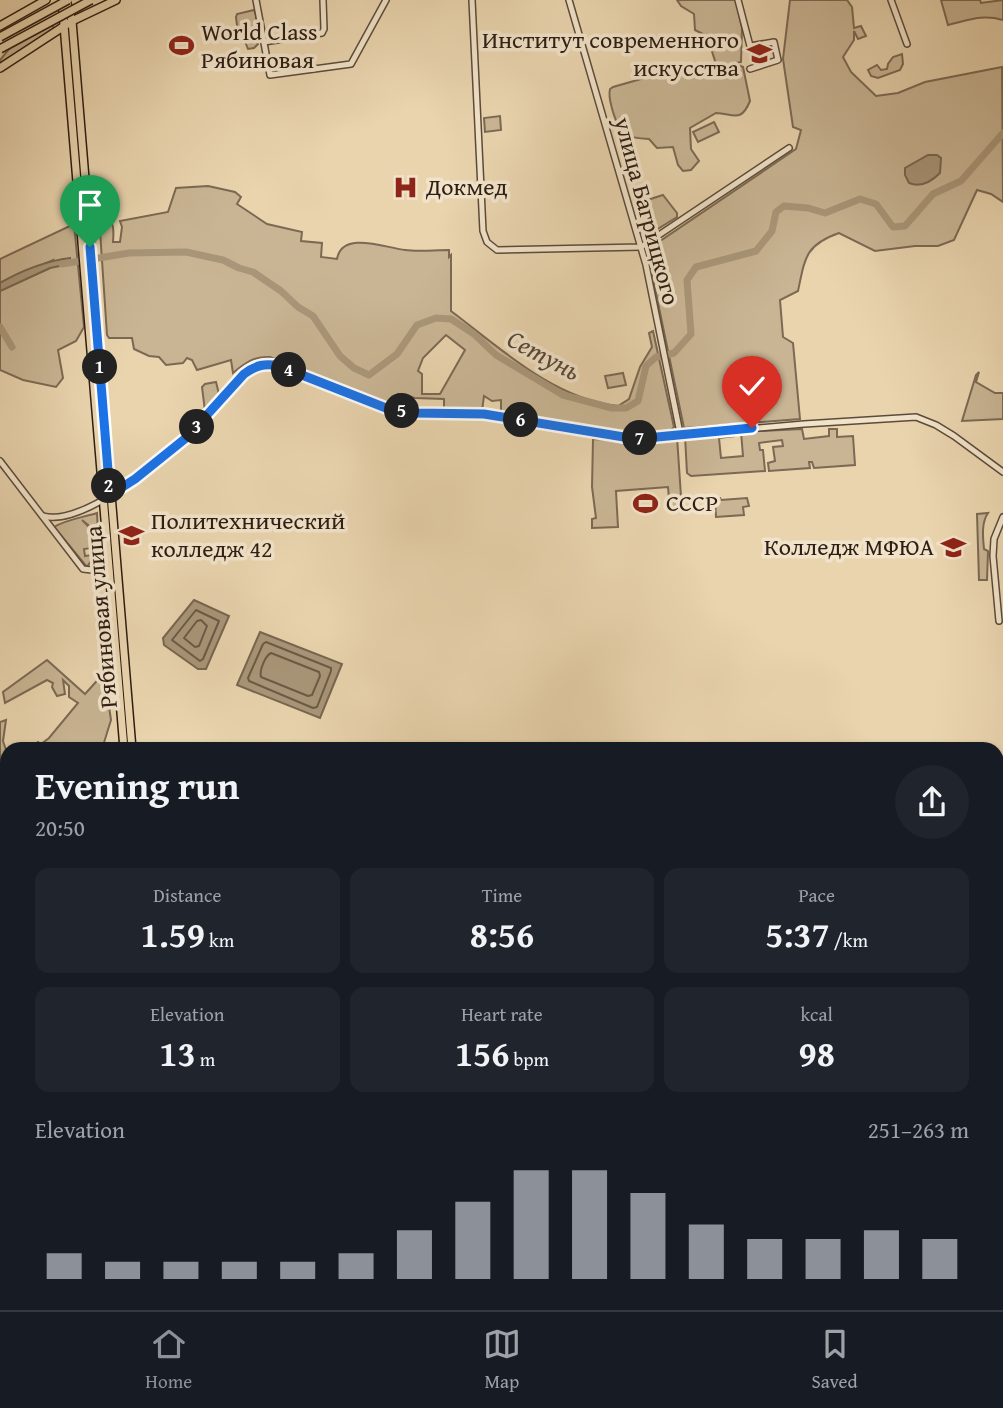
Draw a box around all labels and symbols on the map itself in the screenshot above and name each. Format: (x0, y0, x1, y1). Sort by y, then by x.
place label: World Class Рябиновая (201, 14, 318, 77)
place label: Институт современного искусства (482, 22, 740, 85)
sports icon: World Class Рябиновая (167, 32, 195, 60)
school or university icon: Институт современного искусства (745, 40, 773, 68)
street label: улица Багрицкого (605, 112, 689, 309)
place label: Докмед (425, 169, 508, 204)
hospital icon: Докмед (392, 173, 420, 201)
pin (60, 175, 120, 247)
water label: Сетунь (500, 319, 588, 390)
pin: 1 (82, 350, 118, 384)
pin: 4 (272, 352, 306, 388)
pin (722, 356, 782, 428)
pin: 5 (384, 394, 420, 428)
pin: 6 (504, 402, 538, 438)
pin: 3 (180, 410, 214, 444)
pin: 7 (622, 420, 658, 456)
pin: 2 (92, 468, 126, 504)
place label: СССР (666, 485, 718, 520)
sports icon: СССР (632, 489, 660, 517)
place label: Политехнический колледж 42 (151, 503, 345, 566)
school or university icon: Политехнический колледж 42 (117, 521, 145, 549)
street label: Рябиновая улица (75, 524, 126, 710)
place label: Колледж МФЮА (764, 529, 934, 564)
school or university icon: Колледж МФЮА (940, 533, 968, 561)

